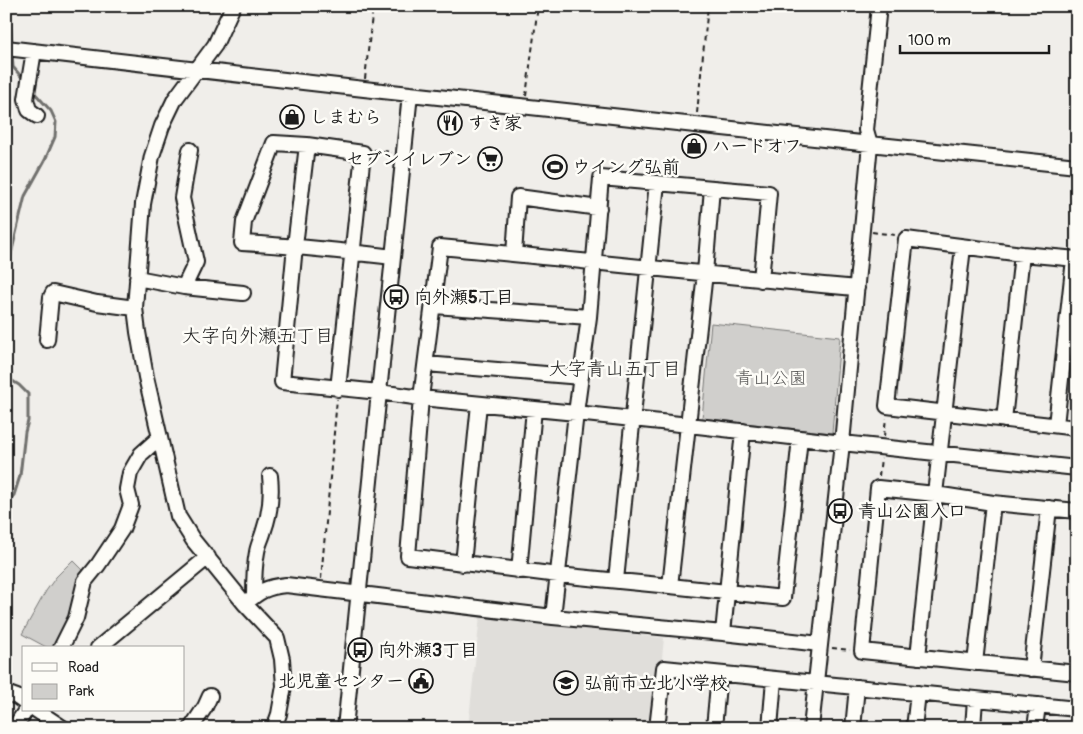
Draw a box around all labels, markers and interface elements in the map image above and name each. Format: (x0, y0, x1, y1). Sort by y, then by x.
scale bar (900, 22, 1049, 54)
text: 100 m (908, 31, 951, 50)
shop icon: しまむら (279, 104, 305, 130)
place label: しまむら (310, 106, 382, 129)
restaurant icon: すき家 (437, 110, 463, 136)
place label: すき家 (468, 112, 522, 135)
shop icon: ハードオフ (681, 133, 707, 159)
place label: ハードオフ (712, 135, 802, 158)
supermarket icon: セブンイレブン (477, 146, 503, 172)
place label: セブンイレブン (346, 148, 472, 171)
sports icon: ウイング弘前 (542, 154, 568, 180)
place label: ウイング弘前 (572, 156, 680, 179)
bus stop icon: 向外瀬5丁目 (383, 284, 409, 310)
place label: 向外瀬5丁目 (414, 286, 514, 309)
district label: 大字向外瀬五丁目 (182, 324, 334, 348)
district label: 大字青山五丁目 (548, 357, 682, 381)
park label: 青山公園 (735, 367, 807, 390)
bus stop icon: 青山公園入口 (827, 498, 853, 524)
place label: 青山公園入口 (858, 500, 966, 523)
bus stop icon: 向外瀬3丁目 (347, 637, 373, 663)
place label: 向外瀬3丁目 (378, 639, 478, 662)
legend (22, 646, 185, 712)
text: Road (68, 658, 99, 677)
public building icon: 北児童センター (408, 668, 434, 694)
place label: 北児童センター (278, 670, 404, 693)
school or university icon: 弘前市立北小学校 (553, 670, 579, 696)
place label: 弘前市立北小学校 (584, 672, 728, 695)
text: Park (68, 682, 95, 701)

